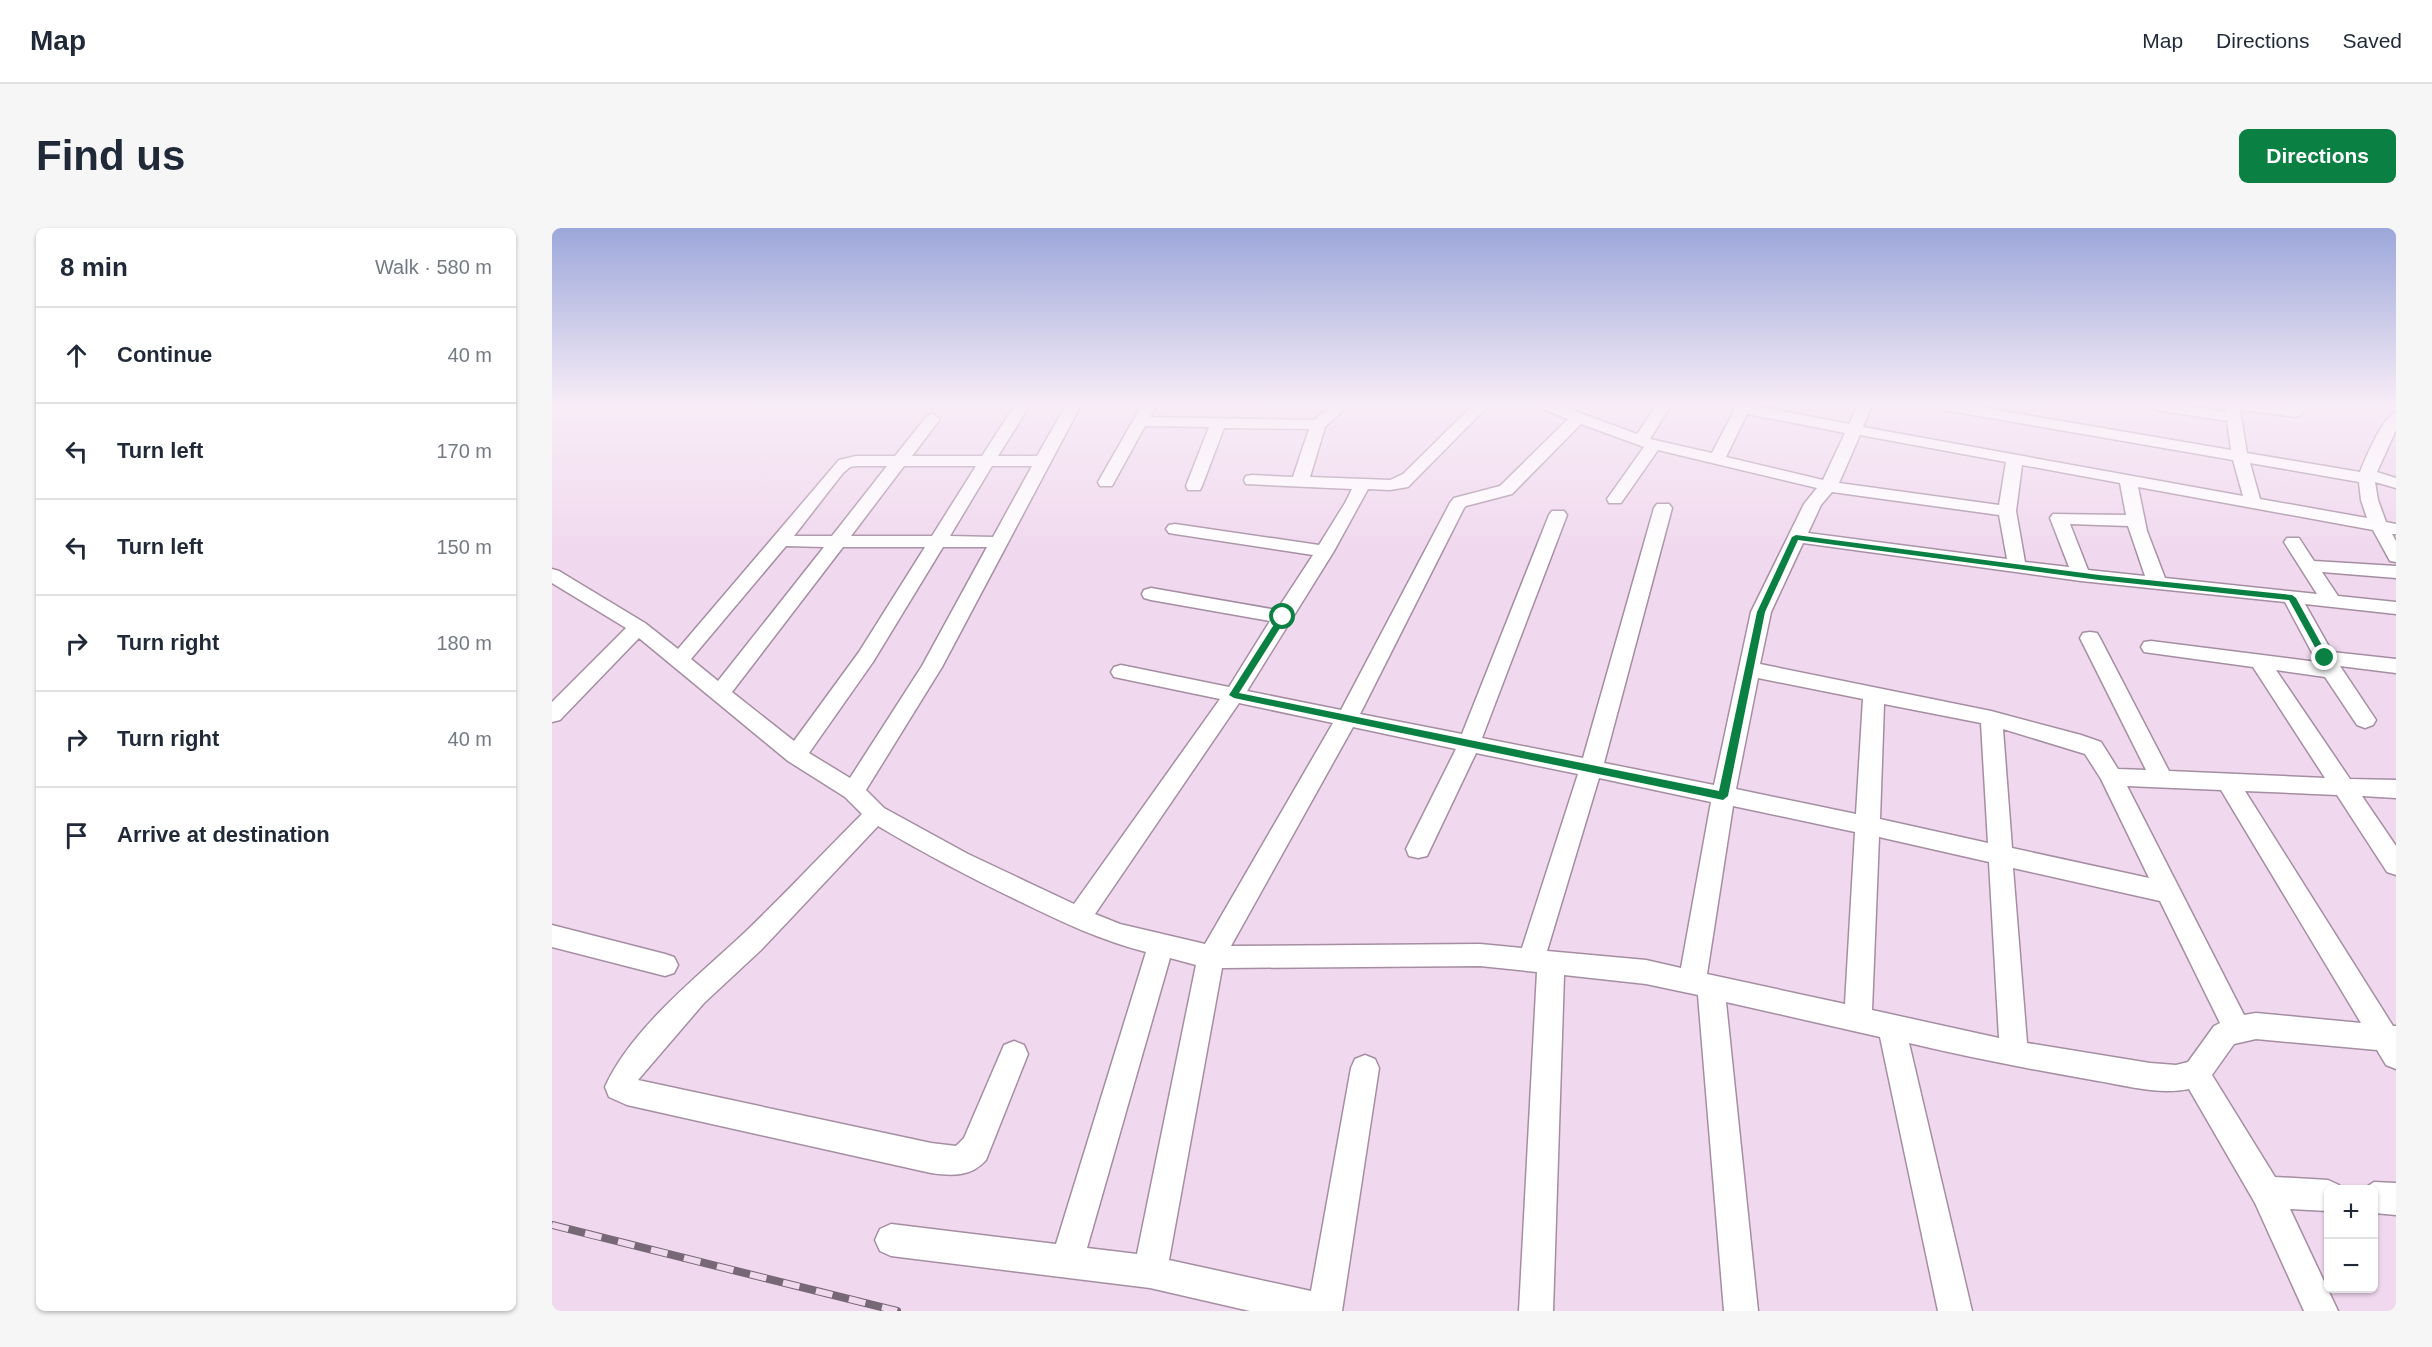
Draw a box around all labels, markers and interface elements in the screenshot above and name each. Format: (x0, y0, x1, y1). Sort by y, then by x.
text: Map (30, 25, 86, 56)
text: Map (2142, 29, 2183, 52)
text: Directions (2216, 29, 2309, 52)
text: Saved (2342, 29, 2402, 52)
button: Directions (2239, 129, 2396, 183)
text: Find us (36, 132, 185, 179)
text: 8 min (60, 252, 128, 282)
text: Walk · 580 m (375, 256, 492, 278)
icon: ahead (60, 339, 93, 372)
text: Continue (117, 342, 212, 367)
text: 40 m (448, 344, 492, 366)
icon: left (60, 435, 93, 468)
text: Turn left (117, 438, 203, 463)
text: 170 m (436, 440, 492, 462)
icon: left (60, 531, 93, 564)
text: Turn left (117, 534, 203, 559)
text: 150 m (436, 536, 492, 558)
route start (1269, 603, 1295, 629)
icon: right (60, 627, 93, 660)
text: Turn right (117, 630, 219, 655)
text: 180 m (436, 632, 492, 654)
route end (2311, 644, 2337, 670)
icon: right (60, 723, 93, 756)
text: Turn right (117, 726, 219, 751)
text: 40 m (448, 728, 492, 750)
icon: arrive (60, 819, 93, 852)
text: Arrive at destination (117, 822, 330, 847)
map controls (2324, 1185, 2378, 1293)
button: + (2324, 1185, 2378, 1239)
button: − (2324, 1239, 2378, 1293)

